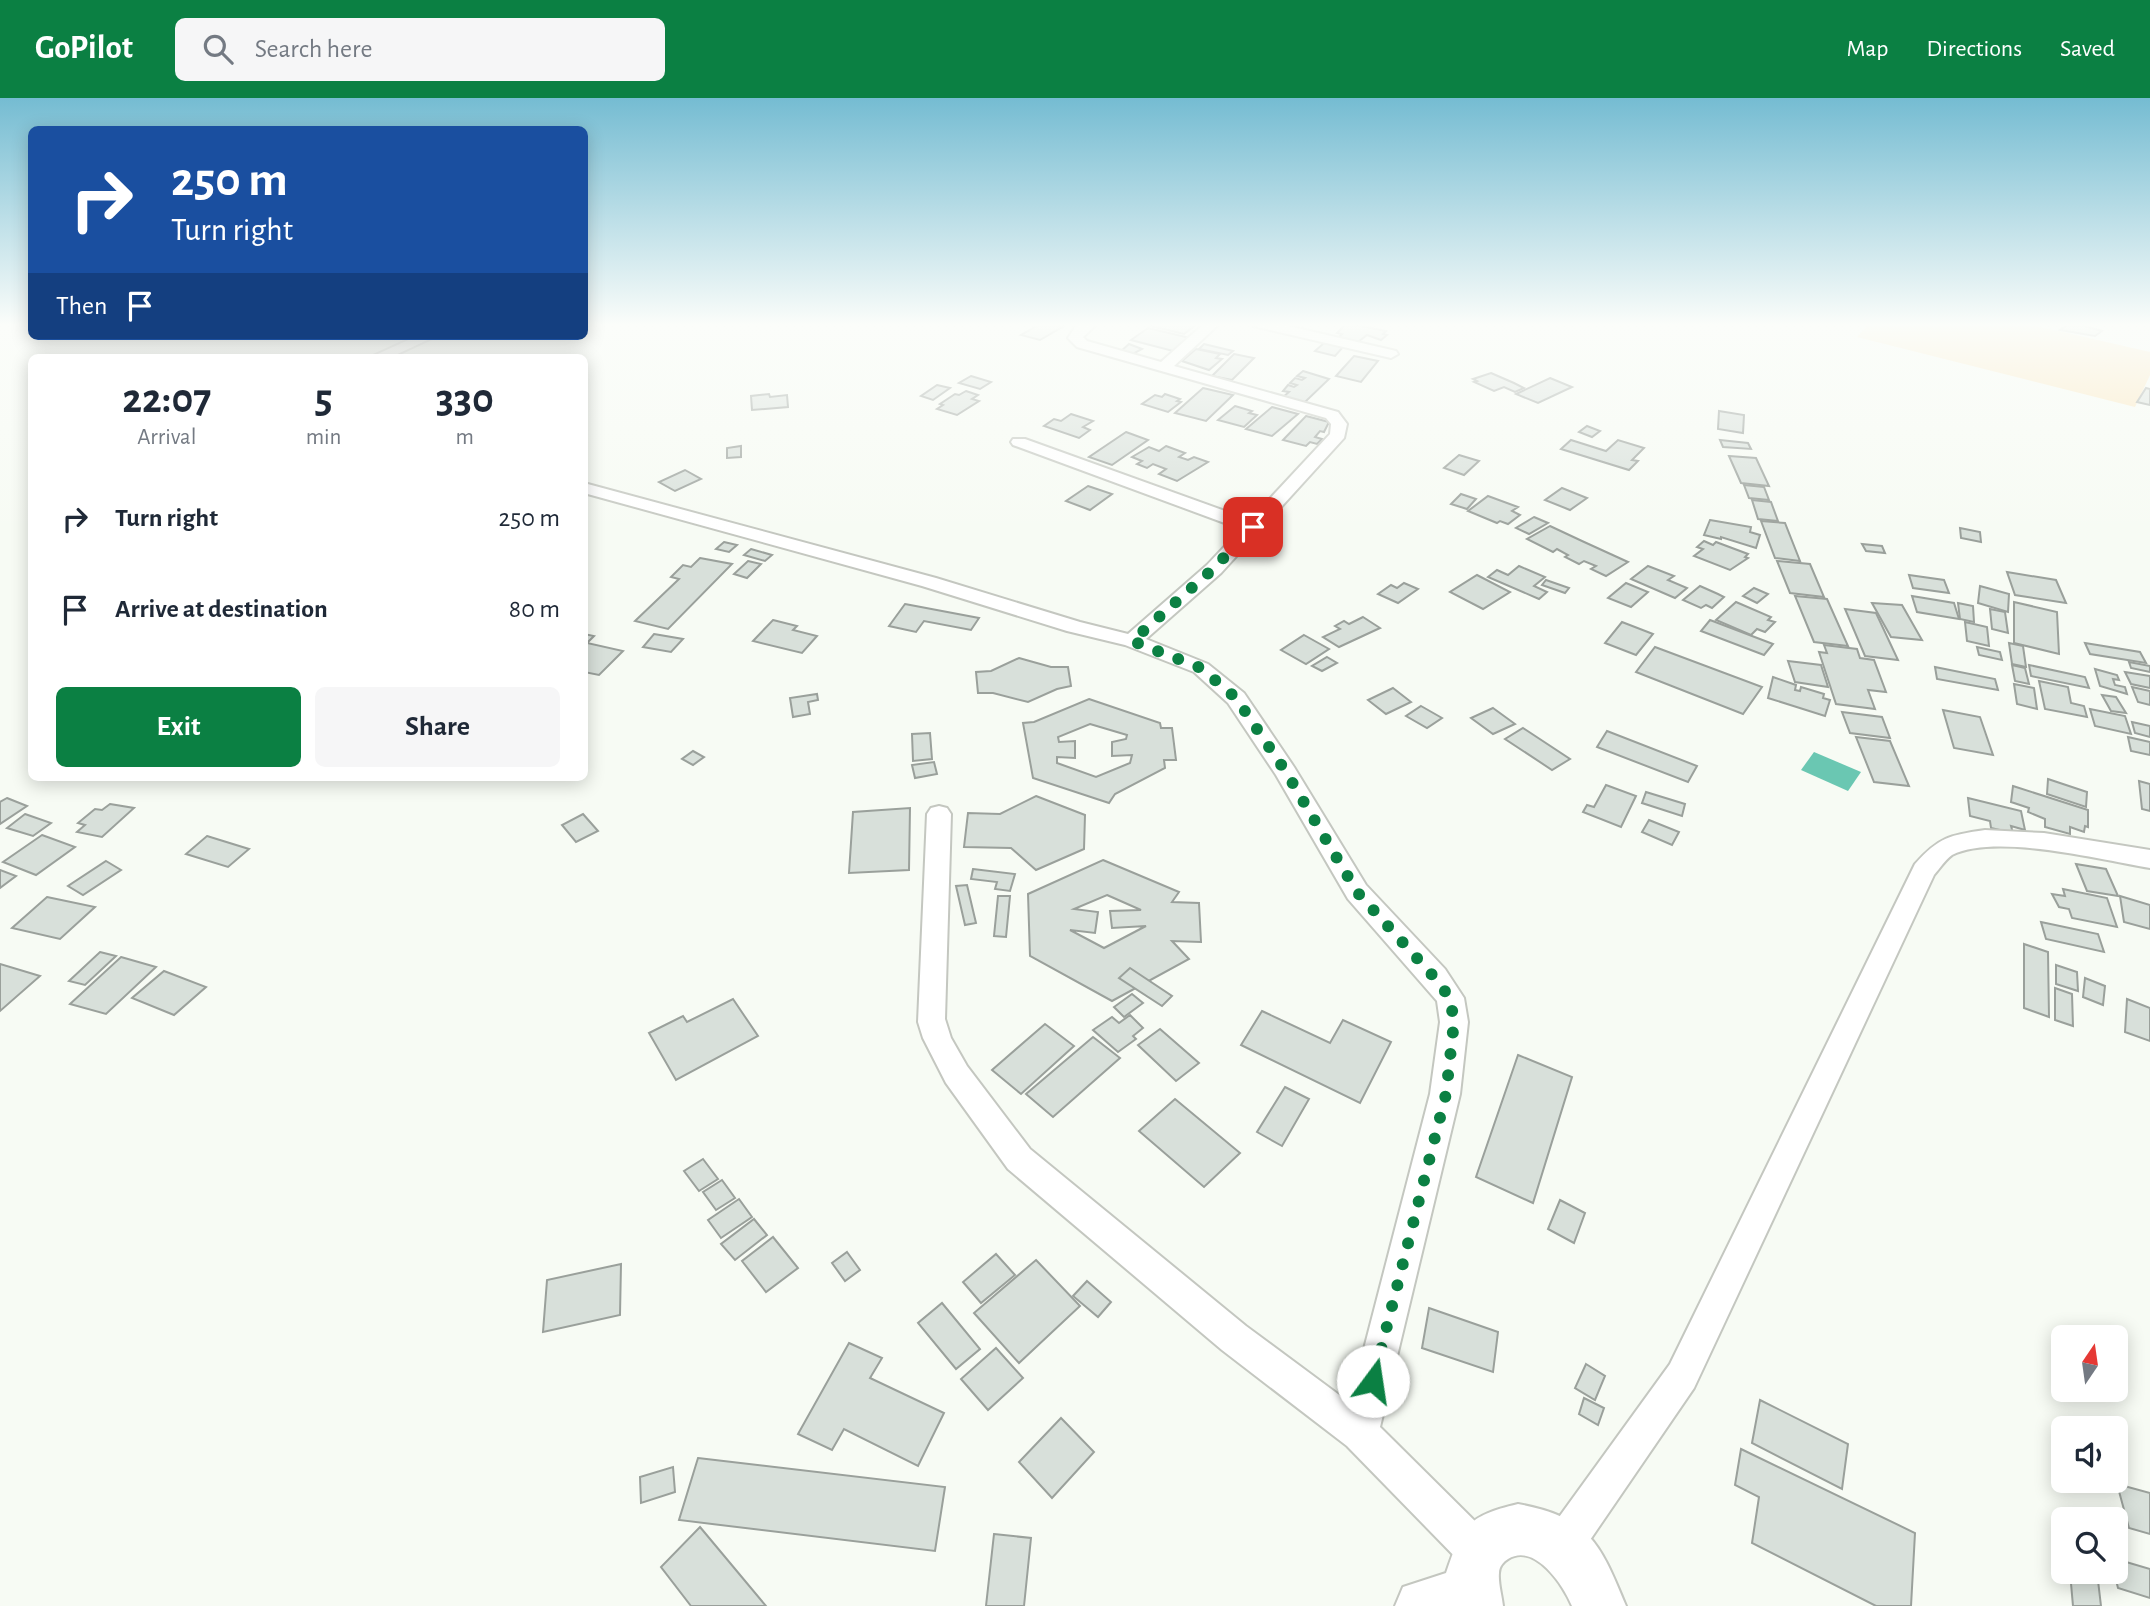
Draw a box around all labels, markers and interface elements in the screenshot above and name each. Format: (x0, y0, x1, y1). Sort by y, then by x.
search box (175, 18, 665, 81)
icon: search (199, 30, 237, 68)
text: GoPilot (35, 32, 133, 65)
text: Search here (255, 36, 372, 62)
text: Map (1846, 37, 1888, 61)
text: Directions (1926, 37, 2022, 61)
text: Saved (2060, 37, 2115, 61)
icon: right (56, 154, 147, 245)
text: 250 m (171, 156, 288, 205)
text: Turn right (171, 214, 293, 246)
icon: arrive (121, 287, 159, 325)
text: Then (56, 293, 107, 319)
text: 22:07 (122, 378, 211, 420)
text: 5 (314, 378, 333, 420)
text: 330 (436, 378, 494, 420)
text: Arrival (137, 426, 196, 449)
text: min (306, 426, 341, 449)
text: m (456, 426, 474, 449)
pin (1223, 497, 1283, 557)
icon: right (56, 500, 94, 538)
text: Turn right (115, 505, 218, 531)
text: 250 m (498, 505, 560, 531)
icon: arrive (1234, 508, 1272, 546)
icon: arrive (56, 591, 94, 629)
text: Arrive at destination (115, 596, 328, 622)
text: 80 m (509, 596, 560, 622)
button: Exit (56, 687, 301, 767)
button: Share (315, 687, 560, 767)
north arrow (2051, 1325, 2128, 1402)
map controls (2051, 1325, 2128, 1584)
position arrow (1336, 1344, 1410, 1418)
button: sound (2051, 1416, 2128, 1493)
button: search (2051, 1507, 2128, 1584)

